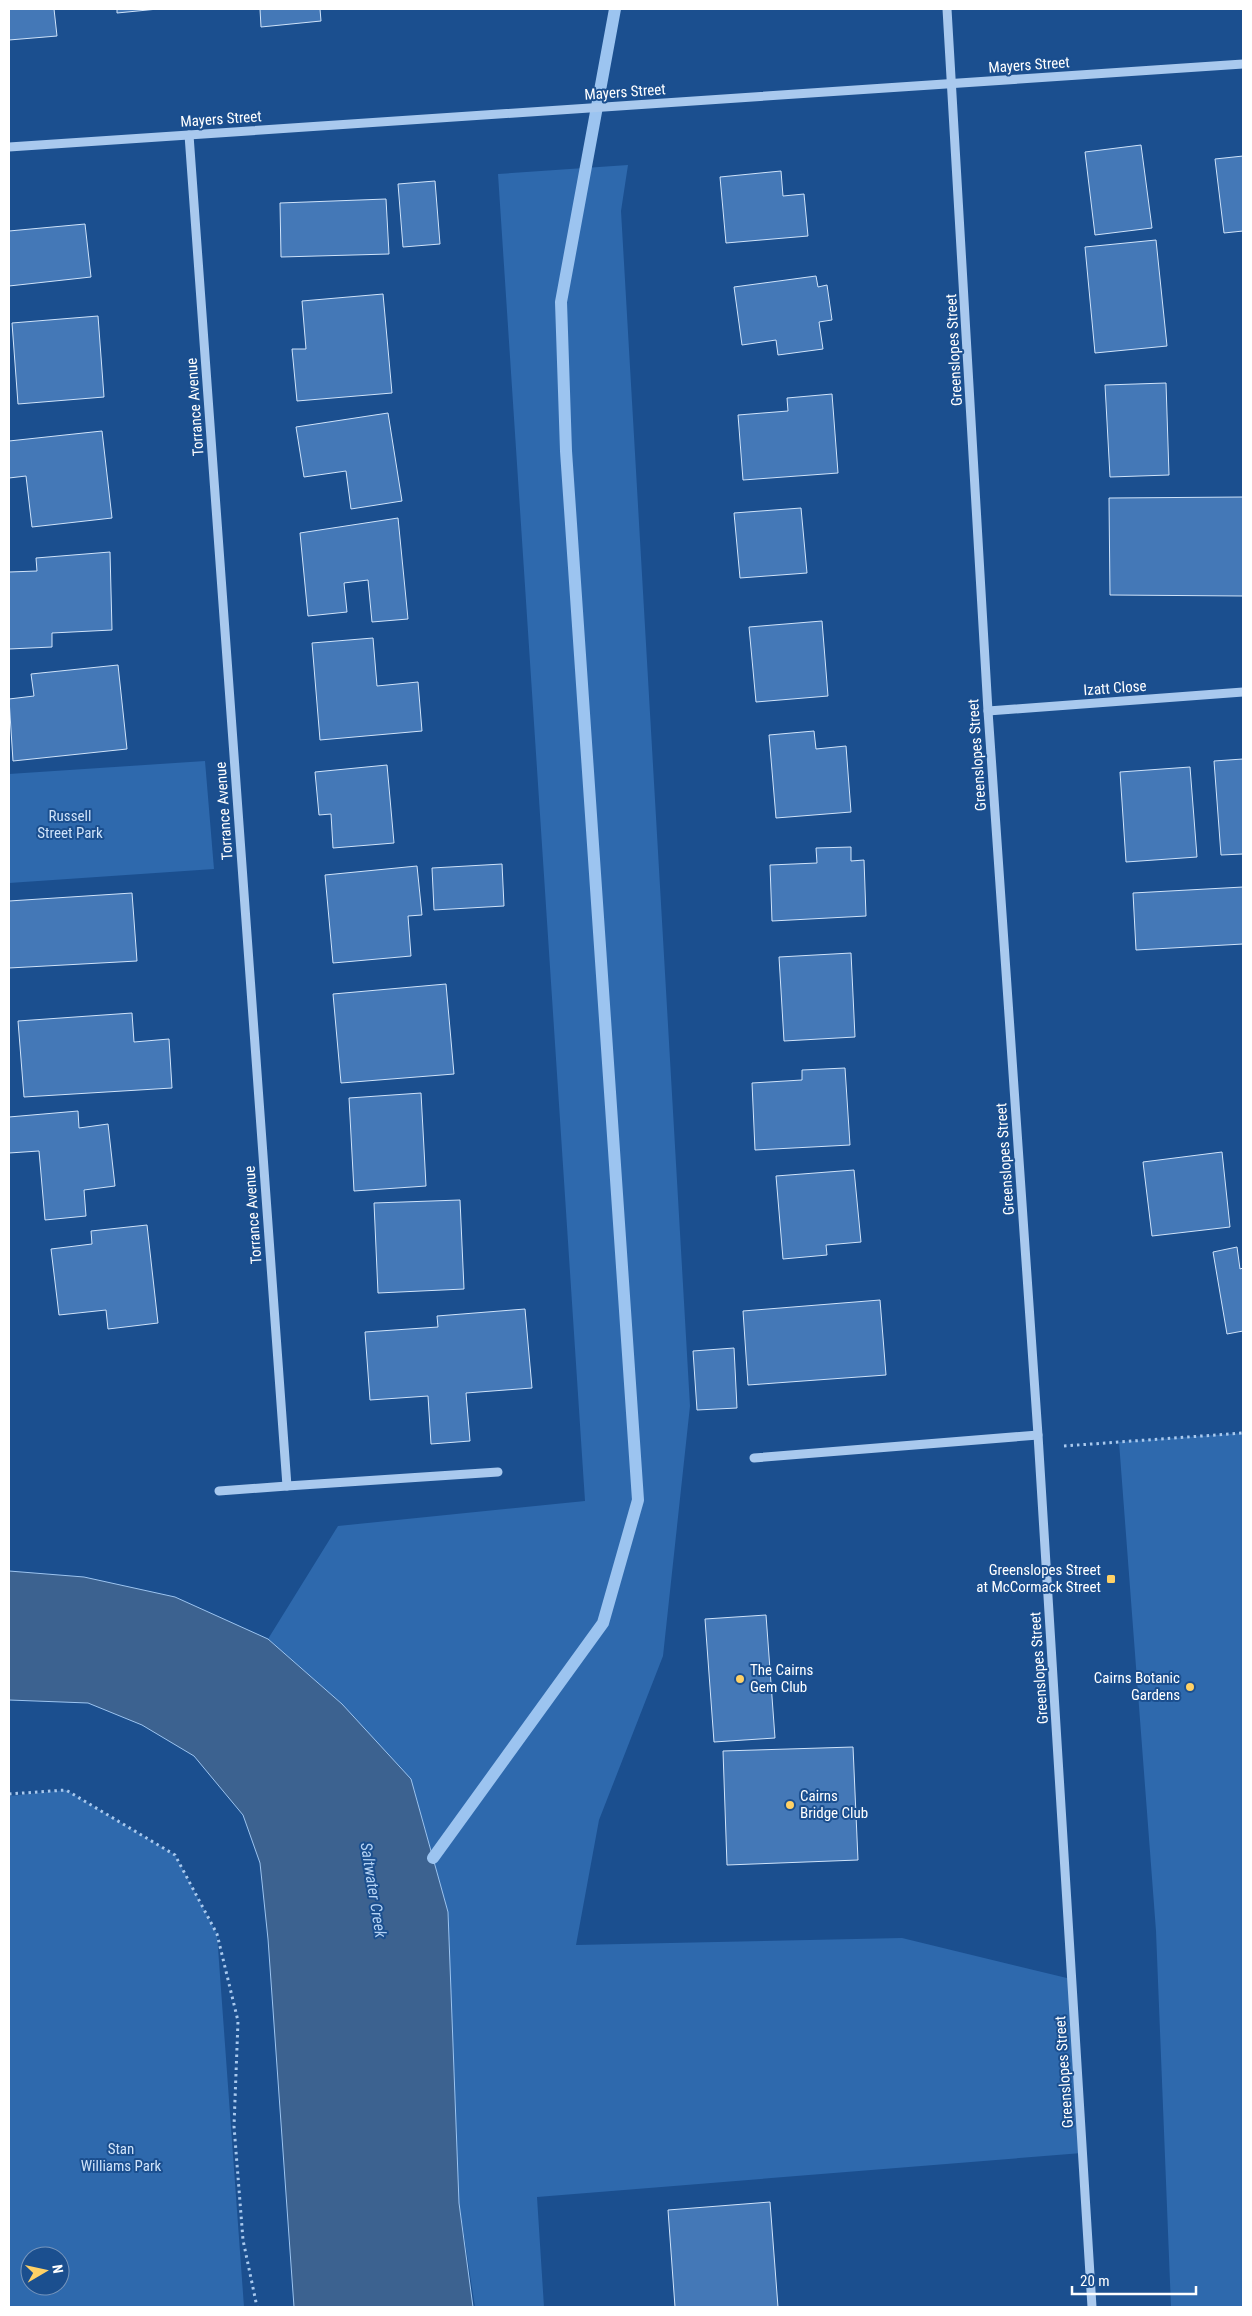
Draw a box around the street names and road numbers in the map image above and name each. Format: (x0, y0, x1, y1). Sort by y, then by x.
street label: Mayers Street (988, 53, 1070, 77)
street label: Mayers Street (584, 80, 666, 104)
street label: Mayers Street (180, 107, 262, 131)
street label: Greenslopes Street (942, 293, 966, 407)
street label: Torrance Avenue (183, 357, 207, 457)
street label: Izatt Close (1083, 677, 1147, 699)
street label: Greenslopes Street (964, 698, 990, 812)
street label: Torrance Avenue (212, 761, 236, 861)
street label: Greenslopes Street (992, 1102, 1018, 1216)
street label: Torrance Avenue (241, 1165, 265, 1265)
street label: Greenslopes Street (1026, 1611, 1052, 1725)
street label: Greenslopes Street (1051, 2015, 1077, 2129)

